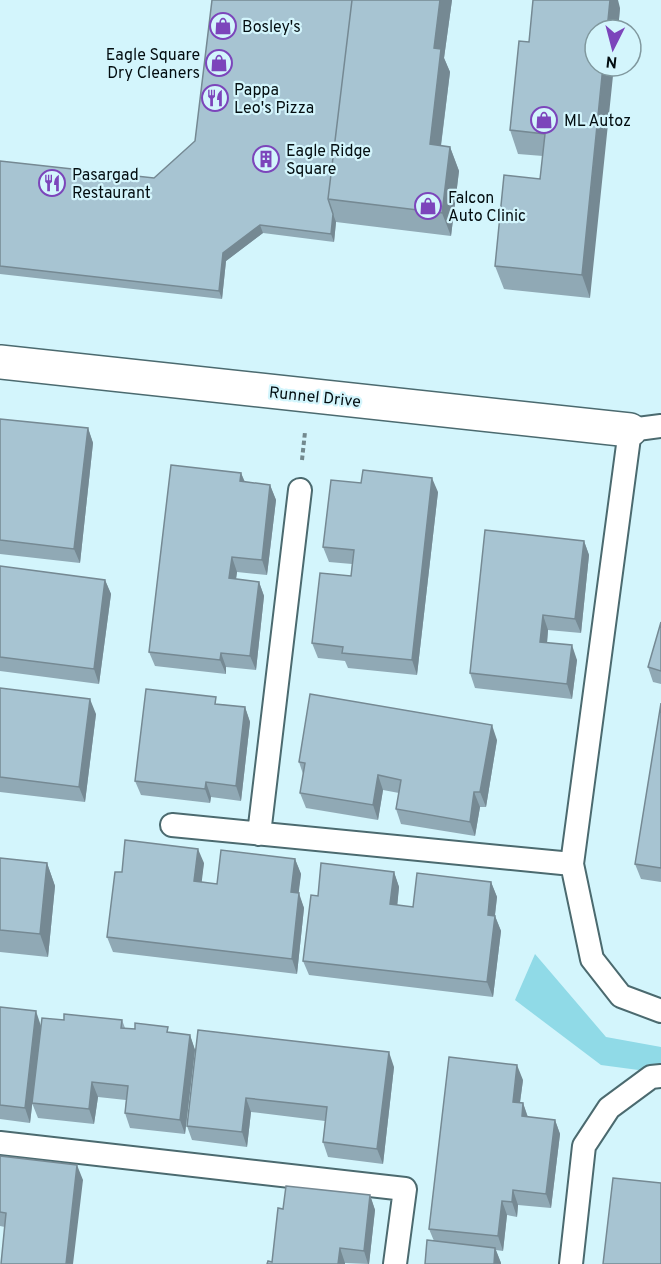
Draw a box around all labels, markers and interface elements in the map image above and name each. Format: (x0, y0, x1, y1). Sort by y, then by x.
shop icon: Bosley's (208, 11, 238, 41)
place label: Bosley's (242, 18, 301, 38)
north arrow (583, 18, 643, 78)
place label: Eagle Square Dry Cleaners (106, 46, 200, 84)
shop icon: Eagle Square Dry Cleaners (204, 48, 234, 78)
text: N (605, 50, 618, 71)
place label: Pappa Leo's Pizza (234, 81, 314, 119)
restaurant icon: Pappa Leo's Pizza (200, 83, 230, 113)
shop icon: ML Autoz (529, 105, 559, 135)
place label: ML Autoz (564, 112, 631, 132)
place label: Eagle Ridge Square (286, 142, 371, 180)
building icon: Eagle Ridge Square (251, 144, 281, 174)
place label: Pasargad Restaurant (72, 166, 151, 204)
restaurant icon: Pasargad Restaurant (37, 168, 67, 198)
place label: Falcon Auto Clinic (448, 189, 526, 227)
shop icon: Falcon Auto Clinic (413, 191, 443, 221)
street label: Runnel Drive (268, 383, 362, 413)

